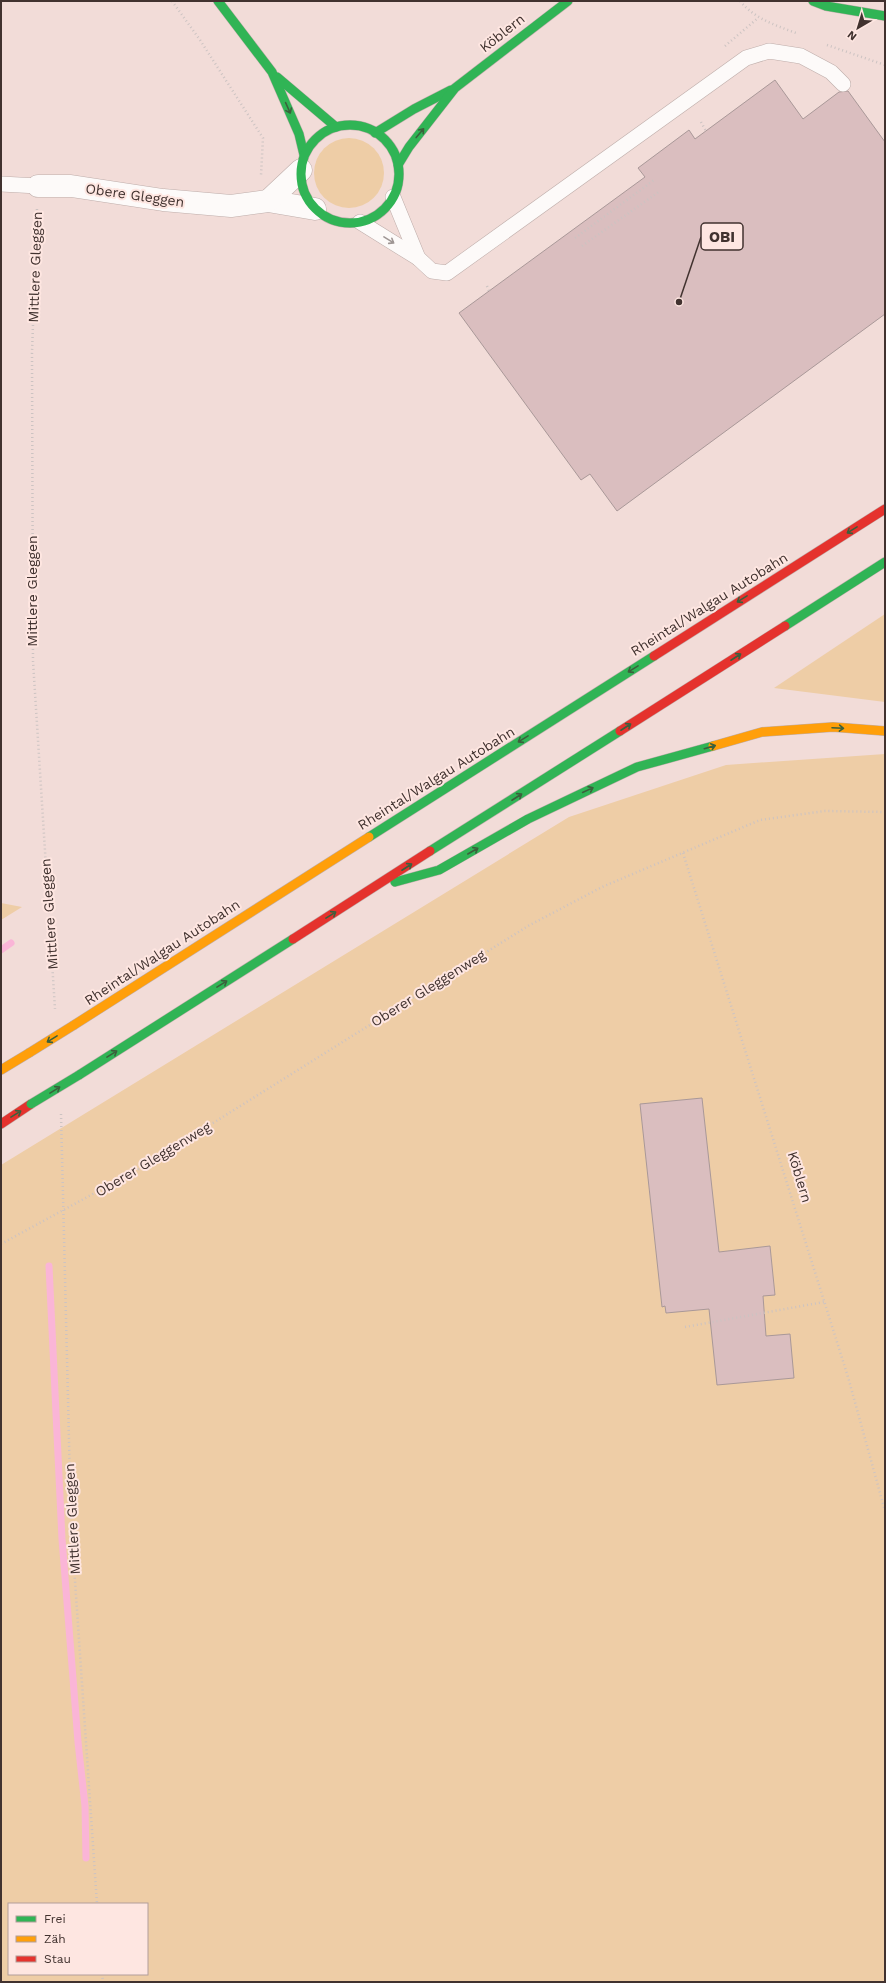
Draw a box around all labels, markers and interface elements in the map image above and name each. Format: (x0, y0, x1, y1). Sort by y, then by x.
north arrow (838, 8, 878, 48)
street label: Köblern (476, 11, 528, 55)
text: N (845, 28, 859, 43)
one-way arrow (285, 101, 292, 113)
one-way arrow (416, 128, 425, 139)
street label: Obere Gleggen (84, 180, 186, 210)
street label: Mittlere Gleggen (25, 211, 45, 323)
callout: OBI (701, 223, 743, 250)
text: OBI (709, 228, 735, 246)
one-way arrow (383, 236, 395, 244)
one-way arrow (846, 526, 858, 534)
street label: Mittlere Gleggen (24, 535, 40, 647)
street label: Rheintal/Walgau Autobahn (628, 549, 790, 659)
one-way arrow (737, 595, 748, 604)
one-way arrow (730, 653, 741, 661)
one-way arrow (628, 665, 639, 673)
street label: Rheintal/Walgau Autobahn (355, 723, 517, 833)
one-way arrow (620, 723, 631, 731)
one-way arrow (831, 724, 844, 731)
one-way arrow (518, 735, 529, 743)
one-way arrow (703, 743, 716, 750)
one-way arrow (582, 786, 594, 793)
one-way arrow (511, 793, 522, 801)
one-way arrow (467, 846, 479, 854)
street label: Mittlere Gleggen (37, 858, 61, 970)
one-way arrow (401, 863, 412, 871)
street label: Rheintal/Walgau Autobahn (81, 896, 243, 1008)
one-way arrow (325, 911, 336, 919)
street label: Oberer Gleggenweg (368, 946, 489, 1030)
one-way arrow (216, 980, 227, 989)
one-way arrow (46, 1035, 57, 1043)
one-way arrow (106, 1050, 117, 1058)
one-way arrow (49, 1085, 61, 1093)
one-way arrow (10, 1110, 21, 1118)
street label: Oberer Gleggenweg (92, 1118, 214, 1200)
street label: Köblern (785, 1150, 815, 1204)
street label: Mittlere Gleggen (61, 1463, 83, 1575)
legend (8, 1903, 148, 1975)
text: Frei (44, 1912, 66, 1926)
text: Zäh (44, 1932, 66, 1946)
text: Stau (44, 1952, 71, 1966)

